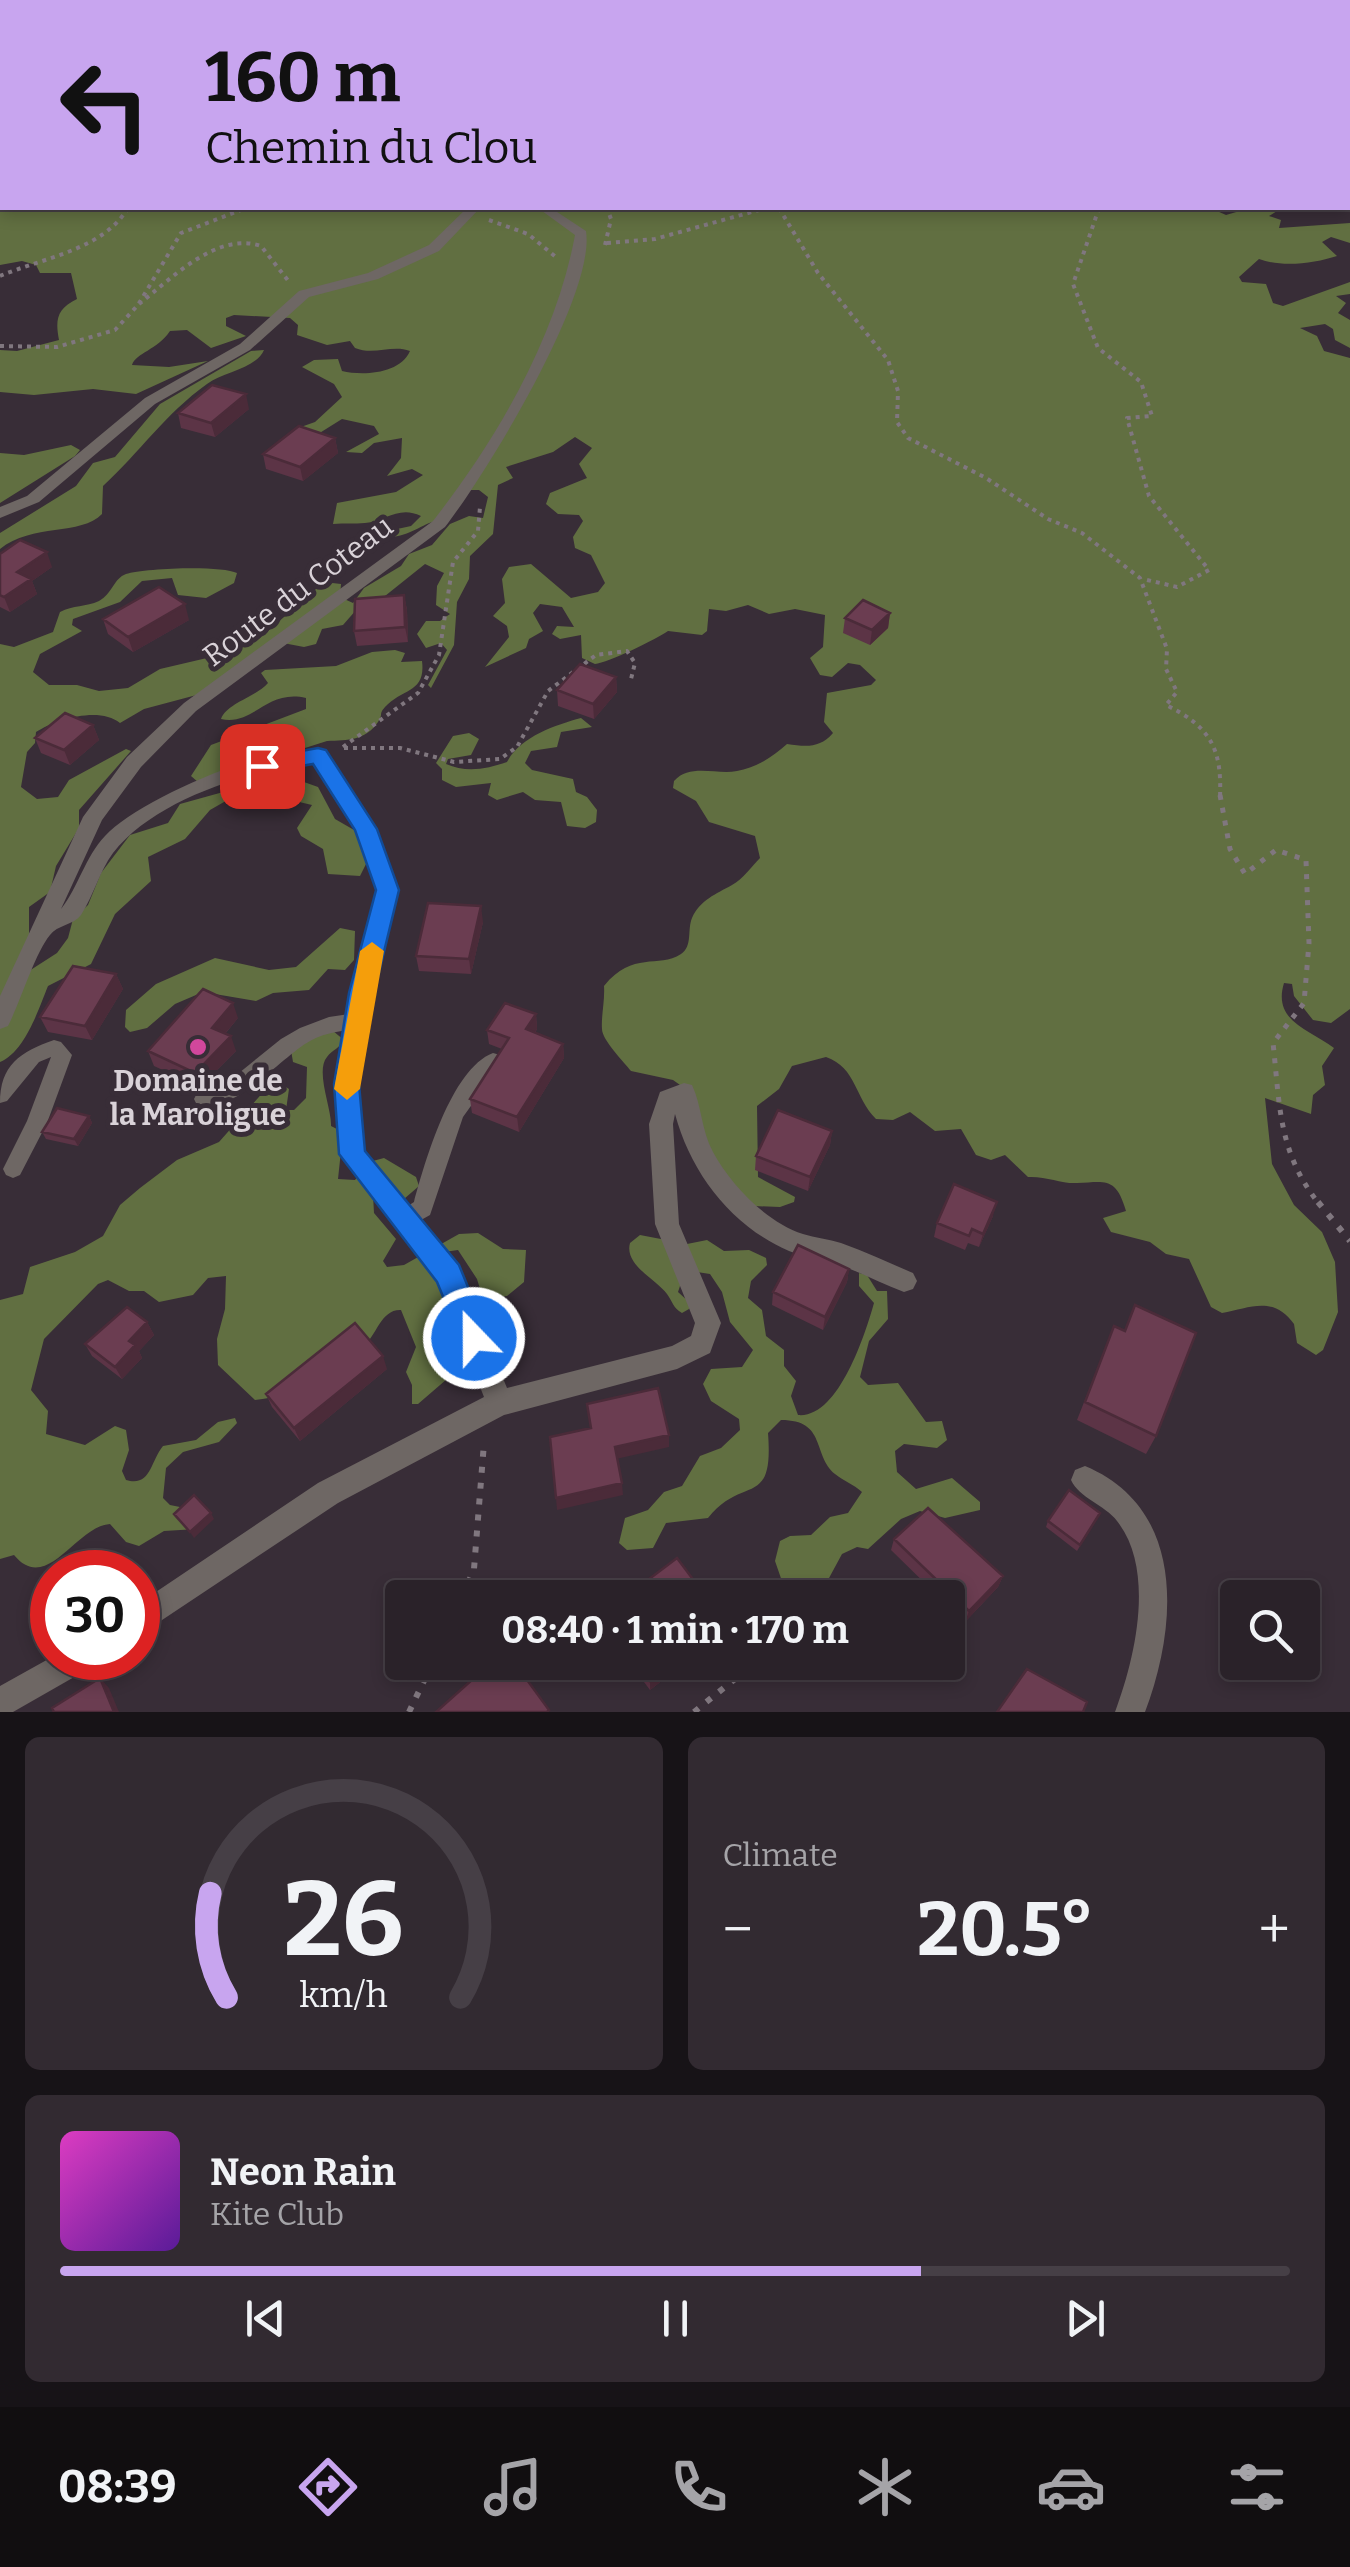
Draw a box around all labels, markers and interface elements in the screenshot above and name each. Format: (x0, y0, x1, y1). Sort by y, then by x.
text: 160 m (205, 36, 400, 120)
icon: left (40, 40, 170, 170)
text: Chemin du Clou (205, 121, 537, 175)
street label: Route du Coteau (196, 508, 400, 674)
pin (220, 724, 305, 809)
icon: arrive (235, 739, 290, 794)
marker: Domaine de la Maroligue (187, 1036, 209, 1058)
place label: Domaine de la Maroligue (110, 1063, 286, 1133)
position arrow (422, 1286, 526, 1390)
speed limit sign: 30 (30, 1550, 160, 1680)
map controls (1220, 1580, 1320, 1680)
button: search (1220, 1580, 1320, 1680)
text: 08:40 · 1 min · 170 m (501, 1607, 849, 1653)
text: Climate (723, 1836, 838, 1874)
text: 26 (284, 1858, 404, 1983)
text: 20.5° (917, 1885, 1094, 1975)
text: − (723, 1897, 753, 1963)
text: + (1259, 1897, 1290, 1963)
text: km/h (300, 1974, 388, 2016)
text: Neon Rain (210, 2149, 396, 2195)
text: Kite Club (210, 2195, 344, 2233)
icon: previous (238, 2291, 293, 2346)
icon: pause (648, 2291, 703, 2346)
icon: next (1058, 2291, 1113, 2346)
icon: directions (293, 2452, 363, 2522)
icon: music (478, 2452, 548, 2522)
icon: phone (664, 2452, 734, 2522)
icon: climate (850, 2452, 920, 2522)
icon: car (1036, 2452, 1106, 2522)
icon: filters (1222, 2452, 1292, 2522)
text: 08:39 (58, 2460, 177, 2514)

